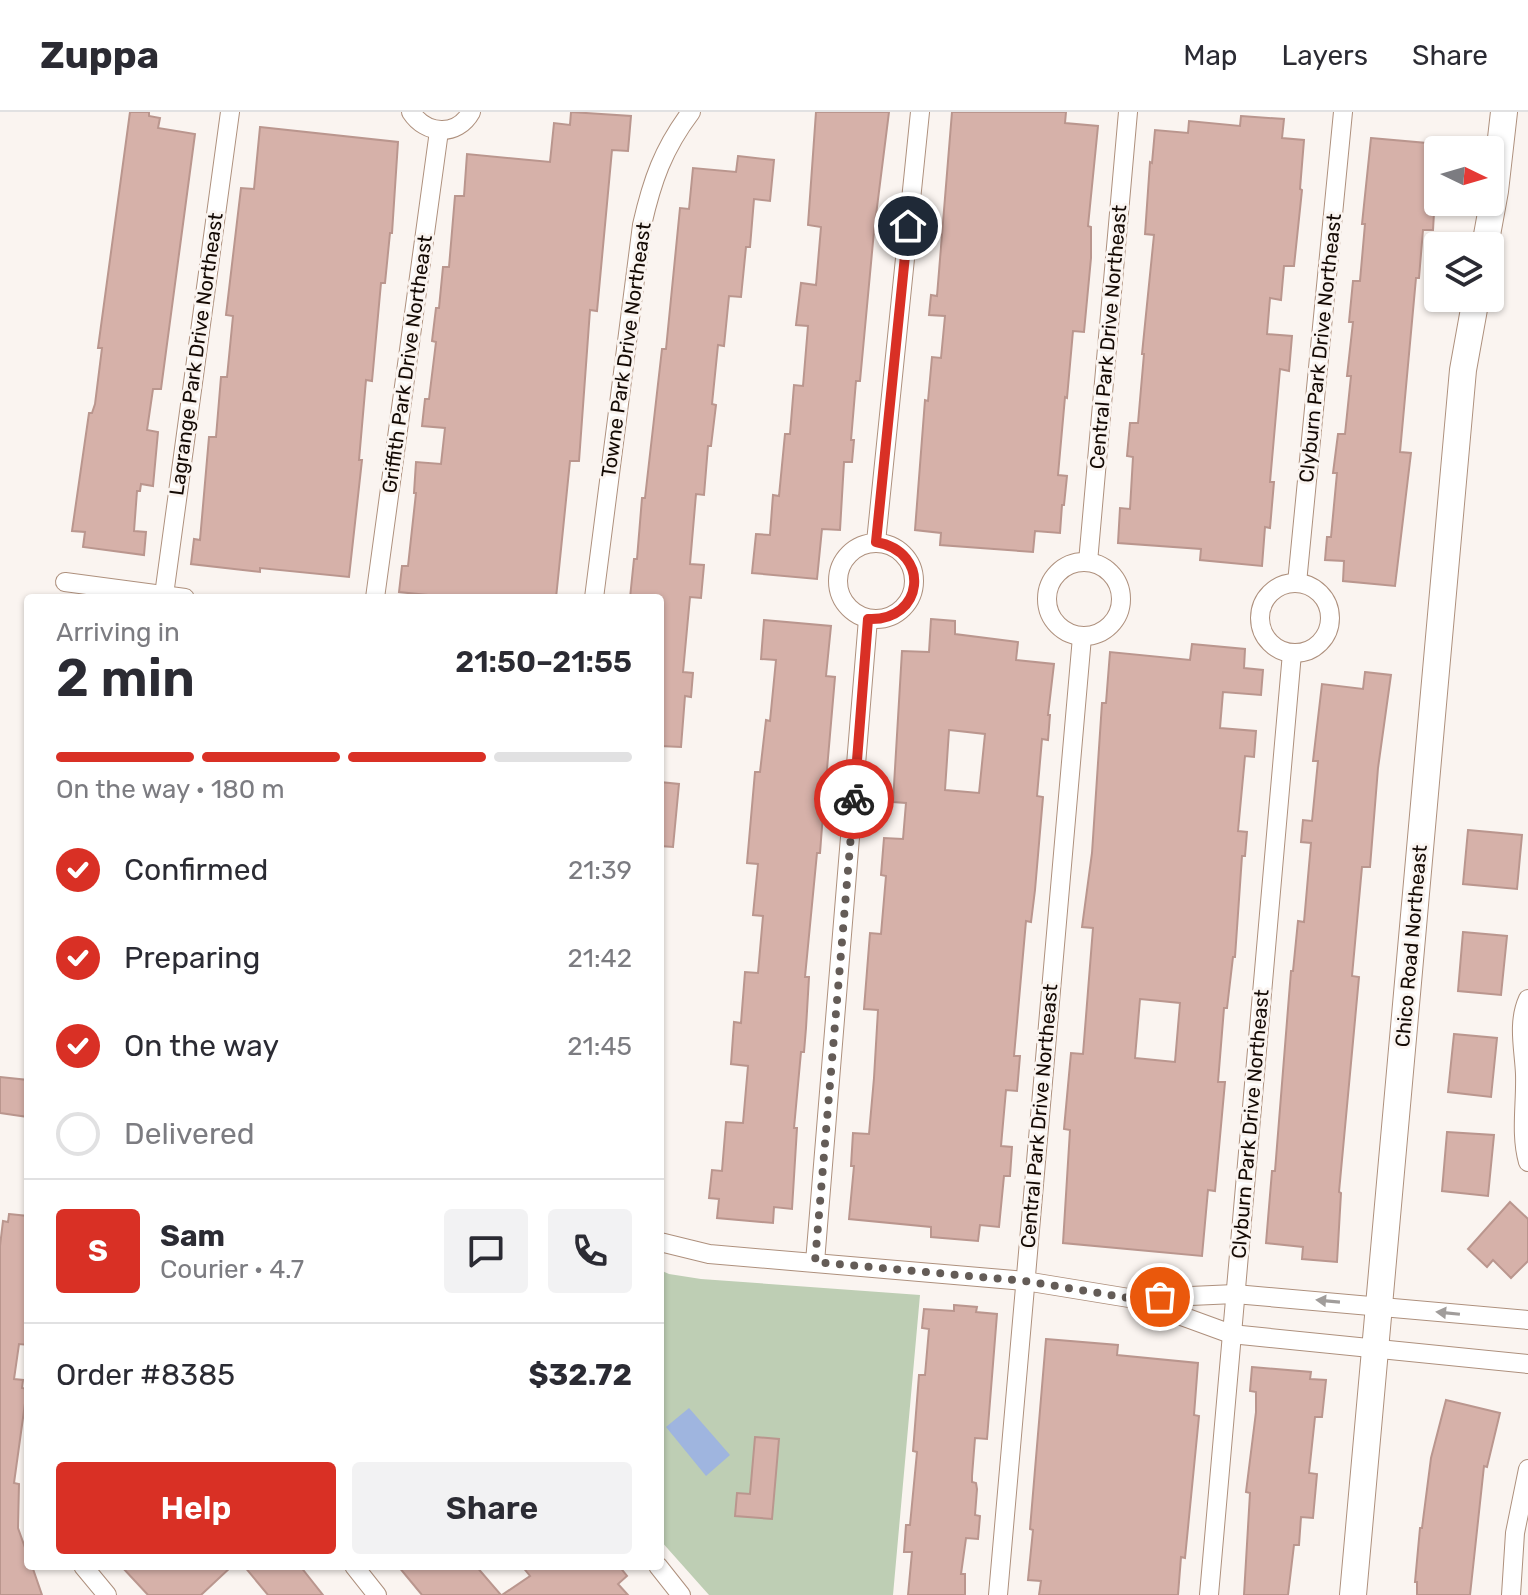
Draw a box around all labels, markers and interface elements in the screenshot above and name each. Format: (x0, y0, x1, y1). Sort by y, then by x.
text: Zuppa (40, 32, 159, 78)
text: Map (1183, 39, 1238, 72)
text: Layers (1282, 39, 1368, 72)
text: Share (1412, 39, 1488, 72)
north arrow (1424, 136, 1504, 216)
map controls (1424, 136, 1504, 312)
pin (874, 192, 942, 260)
icon: home (886, 204, 930, 248)
street label: Central Park Drive Northeast (1084, 204, 1132, 470)
street label: Lagrange Park Drive Northeast (164, 211, 228, 497)
street label: Clyburn Park Drive Northeast (1294, 212, 1346, 484)
street label: Towne Park Drive Northeast (596, 221, 656, 479)
button: layers (1424, 232, 1504, 312)
street label: Griffith Park Drive Northeast (377, 233, 437, 495)
text: Arriving in (56, 617, 180, 648)
text: 21:50–21:55 (455, 644, 632, 680)
text: 2 min (56, 647, 195, 709)
courier (814, 759, 894, 839)
text: On the way · 180 m (56, 774, 285, 805)
icon: bike (832, 777, 876, 821)
street label: Chico Road Northeast (1390, 844, 1432, 1048)
icon: check (56, 848, 100, 892)
text: Confirmed (124, 852, 268, 888)
text: 21:39 (568, 855, 632, 886)
icon: check (56, 936, 100, 980)
text: Preparing (124, 940, 260, 976)
text: 21:42 (568, 943, 632, 974)
street label: Central Park Drive Northeast (1015, 983, 1063, 1249)
street label: Clyburn Park Drive Northeast (1226, 988, 1274, 1260)
icon: check (56, 1024, 100, 1068)
text: On the way (124, 1028, 279, 1064)
text: 21:45 (567, 1031, 632, 1062)
text: Delivered (124, 1116, 255, 1152)
button: chat (444, 1209, 528, 1293)
button: phone (548, 1209, 632, 1293)
text: Sam (160, 1218, 225, 1254)
text: S (88, 1233, 108, 1269)
text: Courier · 4.7 (160, 1254, 304, 1285)
pin (1126, 1263, 1194, 1331)
icon: bag (1138, 1275, 1182, 1319)
one-way arrow (1315, 1294, 1340, 1307)
one-way arrow (1435, 1306, 1460, 1319)
text: Order #8385 (56, 1357, 235, 1393)
text: $32.72 (528, 1357, 632, 1393)
button: Help (56, 1462, 336, 1554)
button: Share (352, 1462, 632, 1554)

